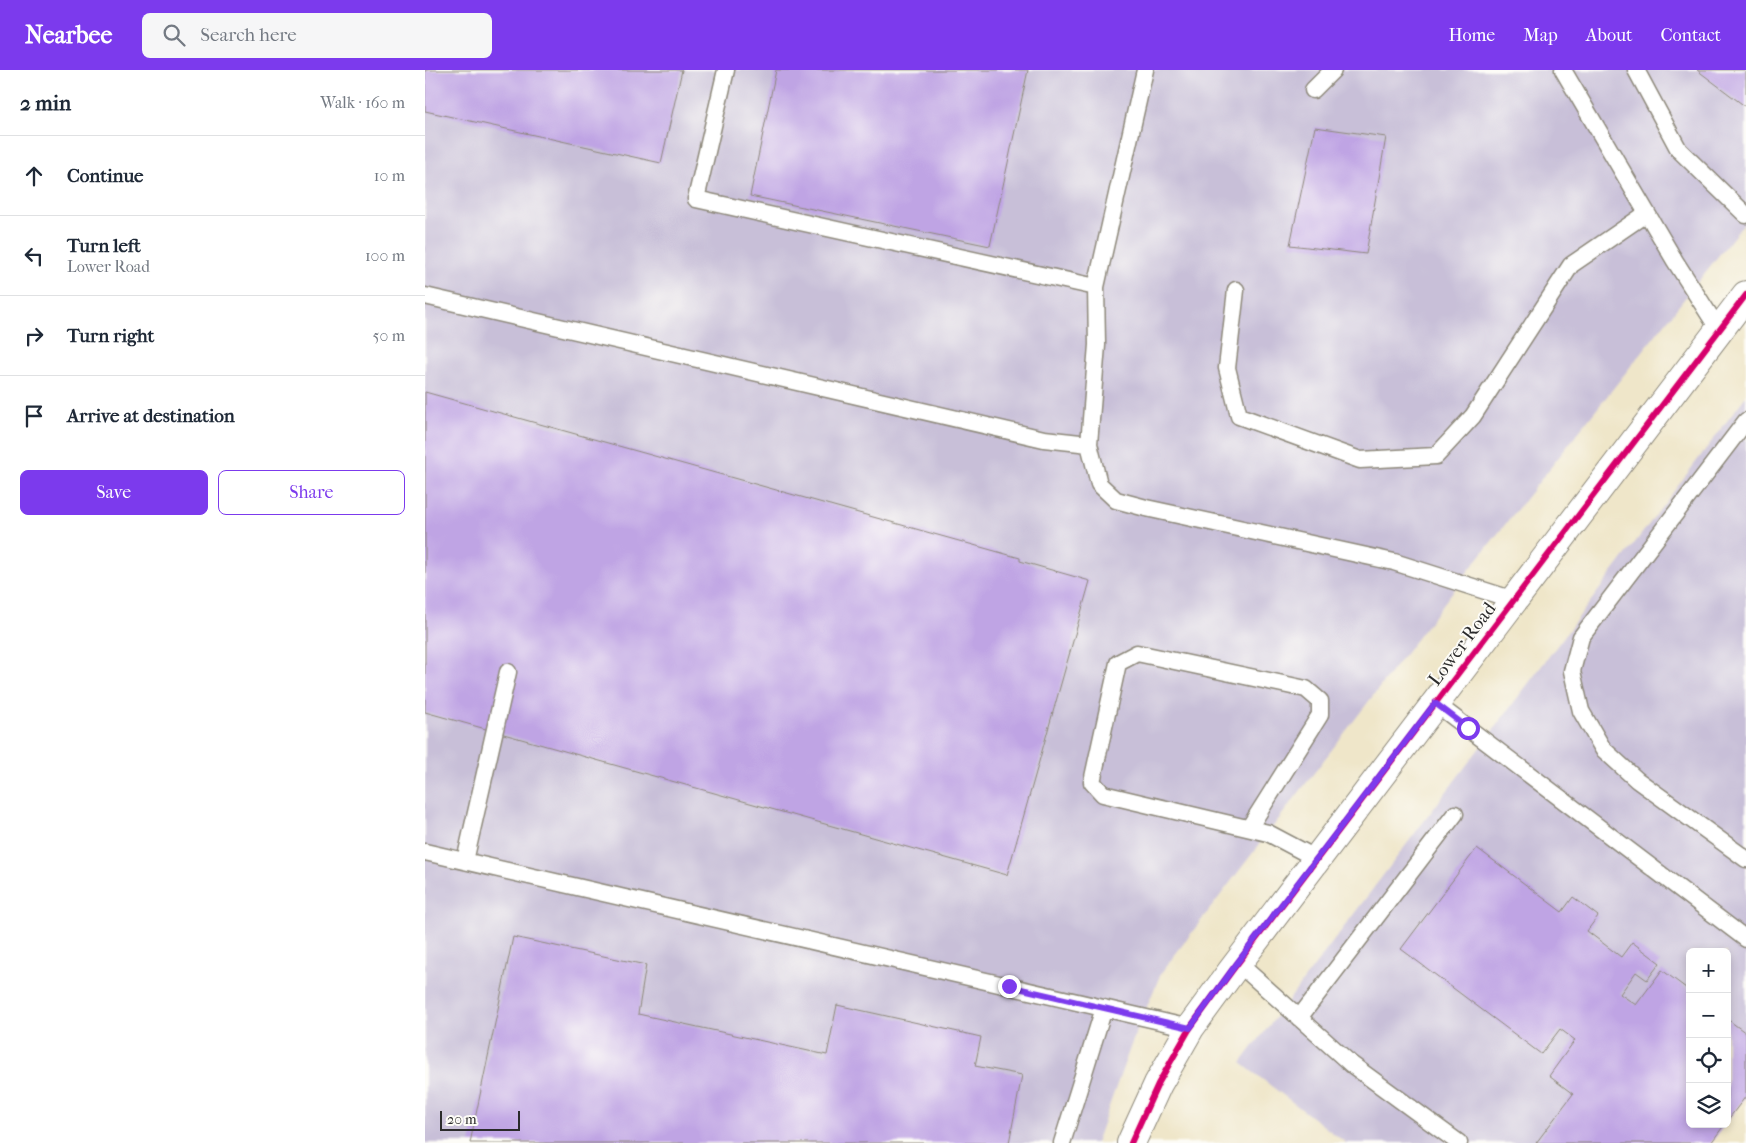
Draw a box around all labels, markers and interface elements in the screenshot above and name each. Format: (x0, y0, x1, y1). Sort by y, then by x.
search box (142, 13, 492, 58)
text: Nearbee (25, 21, 112, 49)
icon: search (160, 21, 188, 49)
text: Search here (200, 24, 297, 46)
text: Home (1448, 25, 1495, 46)
text: Map (1523, 25, 1558, 46)
text: About (1586, 25, 1632, 46)
text: Contact (1660, 25, 1721, 46)
text: 2 min (20, 91, 71, 115)
text: Walk · 160 m (320, 93, 405, 112)
icon: ahead (20, 162, 48, 190)
text: Continue (67, 165, 143, 187)
text: 10 m (374, 166, 405, 185)
text: Turn left (67, 235, 141, 257)
icon: left (20, 242, 48, 270)
text: 100 m (365, 246, 405, 265)
text: Lower Road (67, 257, 150, 276)
icon: right (20, 322, 48, 350)
text: Turn right (67, 325, 154, 347)
text: 50 m (373, 326, 405, 345)
icon: arrive (20, 402, 48, 430)
text: Arrive at destination (67, 405, 235, 427)
button: Save (20, 470, 208, 515)
button: Share (218, 470, 405, 515)
street label: Lower Road (1424, 598, 1501, 690)
route start (1457, 717, 1480, 740)
map controls (1686, 948, 1731, 1128)
button: + (1686, 948, 1731, 993)
route end (998, 975, 1021, 998)
button: − (1686, 993, 1731, 1038)
button: locate (1686, 1038, 1731, 1083)
button: layers (1686, 1083, 1731, 1128)
scale bar (440, 1108, 520, 1131)
text: 20 m (447, 1111, 477, 1128)

